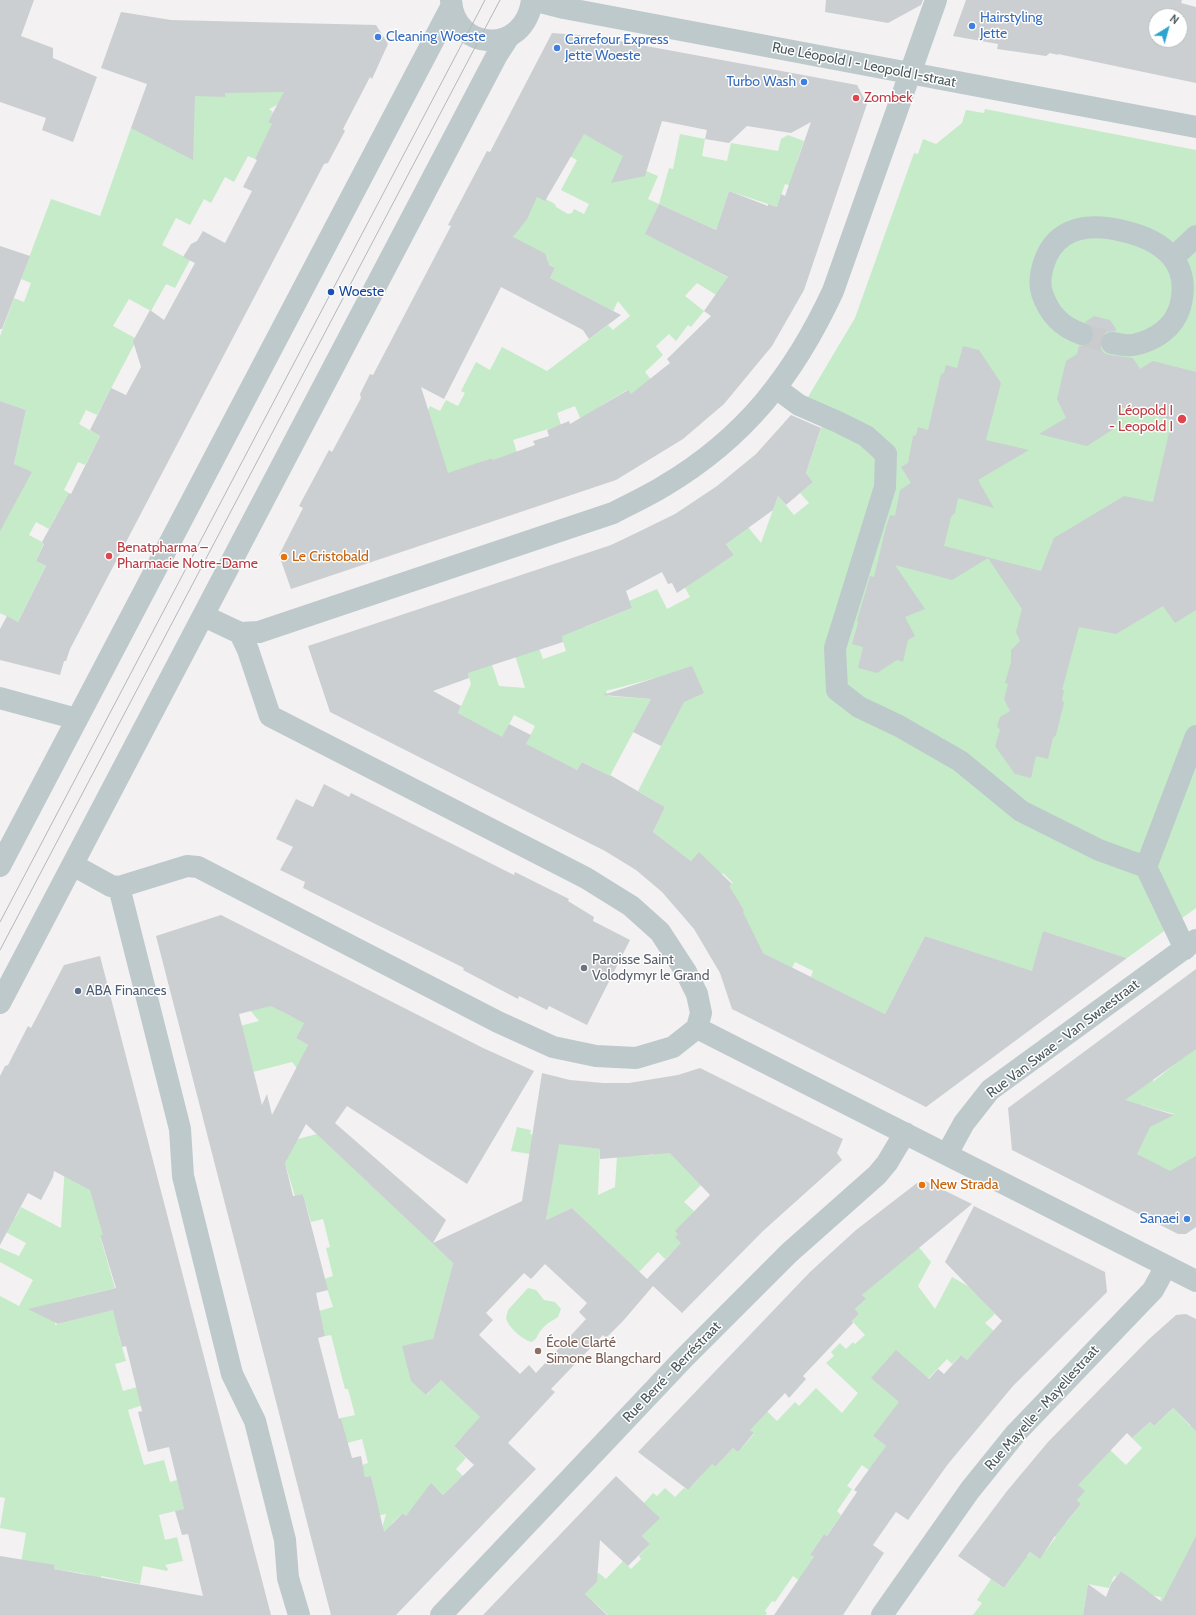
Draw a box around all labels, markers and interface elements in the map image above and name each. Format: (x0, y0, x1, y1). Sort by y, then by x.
north arrow (1148, 8, 1188, 48)
place label: Hairstyling Jette (980, 10, 1043, 42)
text: N (1167, 11, 1182, 27)
marker: Hairstyling Jette (967, 21, 977, 31)
place label: Cleaning Woeste (386, 29, 486, 45)
marker: Cleaning Woeste (373, 32, 383, 42)
place label: Carrefour Express Jette Woeste (565, 32, 668, 64)
street label: Rue Léopold I - Leopold I-straat (771, 39, 957, 91)
marker: Carrefour Express Jette Woeste (552, 43, 562, 53)
place label: Turbo Wash (727, 74, 796, 90)
marker: Turbo Wash (799, 77, 809, 87)
place label: Zombek (864, 90, 912, 106)
marker: Zombek (851, 93, 861, 103)
place label: Woeste (339, 284, 384, 300)
marker: Woeste (326, 287, 336, 297)
place label: Léopold I - Leopold I (1109, 403, 1173, 436)
marker: Léopold I - Leopold I (1176, 413, 1188, 425)
place label: Benatpharma – Pharmacie Notre-Dame (117, 540, 258, 572)
place label: Le Cristobald (292, 549, 369, 565)
marker: Benatpharma – Pharmacie Notre-Dame (104, 551, 114, 561)
marker: Le Cristobald (279, 552, 289, 562)
place label: Paroisse Saint Volodymyr le Grand (592, 952, 709, 984)
marker: Paroisse Saint Volodymyr le Grand (579, 963, 589, 973)
street label: Rue Van Swae - Van Swaestraat (984, 976, 1142, 1102)
place label: ABA Finances (86, 983, 167, 999)
marker: ABA Finances (73, 986, 83, 996)
place label: New Strada (930, 1177, 998, 1193)
marker: New Strada (917, 1180, 927, 1190)
place label: Sanaei (1139, 1211, 1179, 1227)
marker: Sanaei (1182, 1214, 1192, 1224)
street label: Rue Berré - Berréstraat (620, 1318, 724, 1426)
place label: École Clarté Simone Blangchard (546, 1335, 661, 1368)
street label: Rue Mayelle - Mayellestraat (982, 1342, 1102, 1474)
marker: École Clarté Simone Blangchard (533, 1346, 543, 1356)

